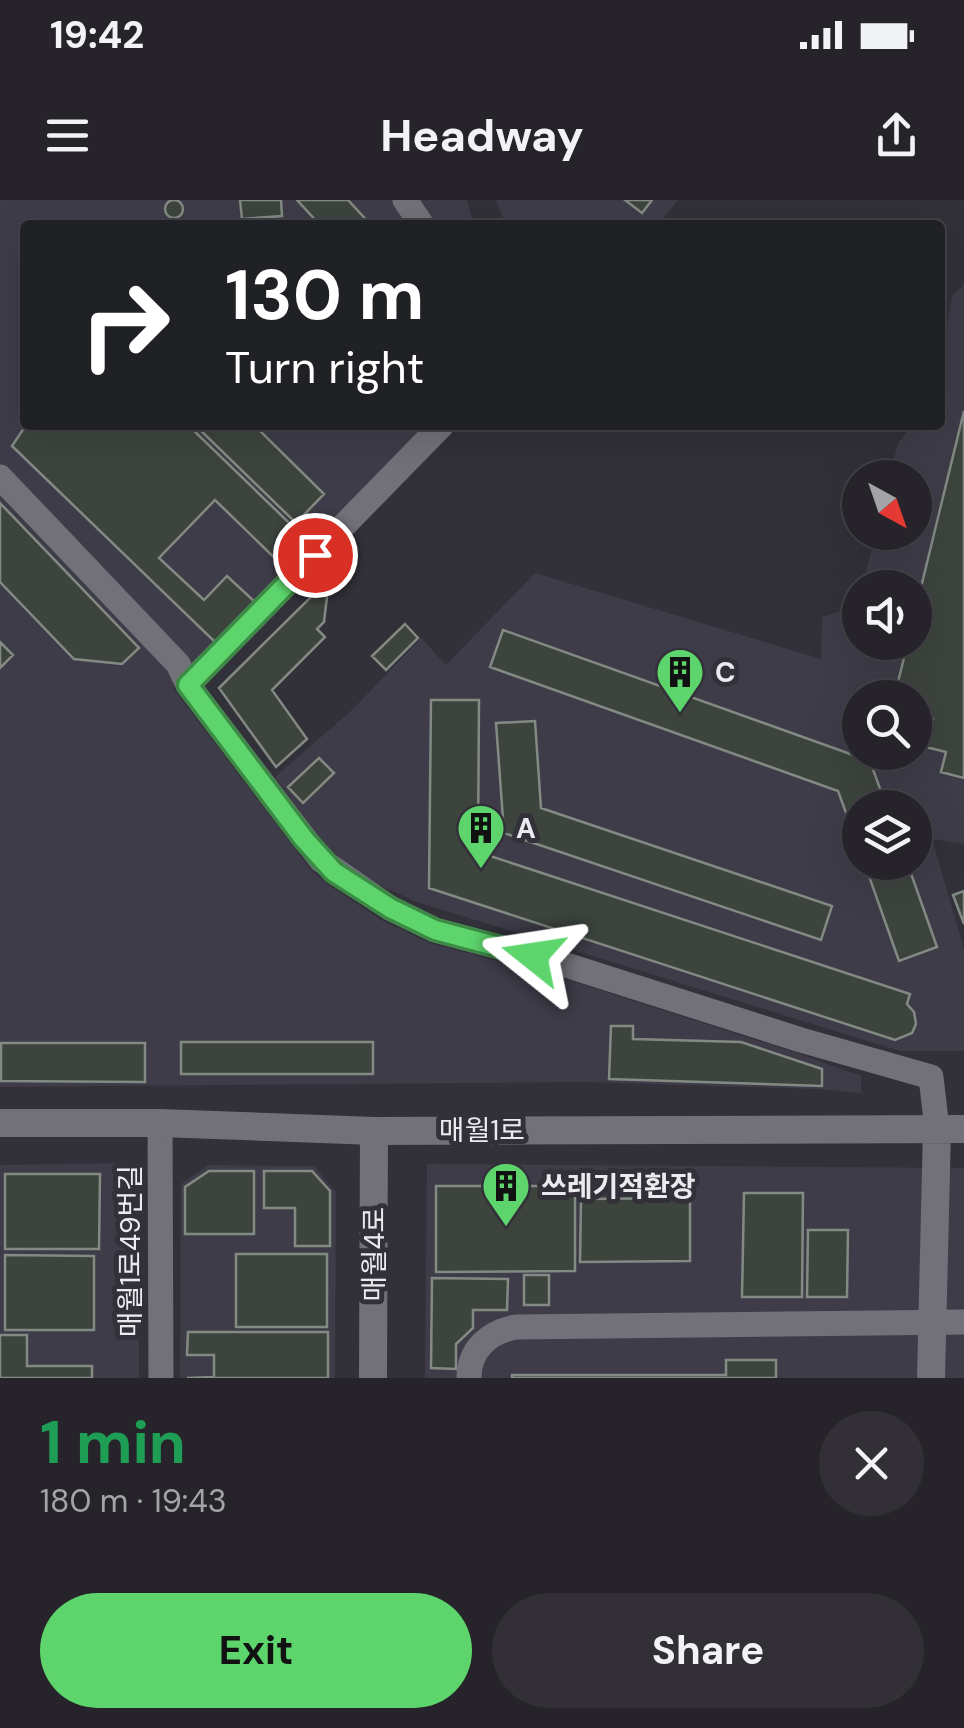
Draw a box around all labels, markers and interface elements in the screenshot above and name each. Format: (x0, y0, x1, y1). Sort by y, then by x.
text: 19:42 (50, 10, 144, 60)
text: Headway (380, 106, 584, 165)
icon: menu (40, 108, 95, 163)
icon: share (869, 108, 924, 163)
text: 130 m (225, 250, 424, 341)
icon: right (60, 260, 190, 390)
text: Turn right (225, 338, 424, 397)
north arrow (842, 460, 932, 550)
map controls (842, 460, 932, 880)
pin (273, 513, 358, 598)
icon: arrive (288, 528, 343, 583)
button: sound (842, 570, 932, 660)
building icon: C (654, 646, 706, 714)
place label: C (715, 654, 736, 691)
button: search (842, 680, 932, 770)
button: layers (842, 790, 932, 880)
building icon: A (455, 802, 507, 870)
place label: A (516, 810, 536, 847)
position arrow (481, 904, 585, 1008)
street label: 매월1로 (439, 1112, 525, 1149)
building icon: 쓰레기적환장 (480, 1160, 532, 1228)
street label: 매월1로49번길 (112, 1165, 149, 1337)
place label: 쓰레기적환장 (541, 1168, 696, 1205)
street label: 매월4로 (356, 1207, 393, 1301)
text: 1 min (40, 1403, 186, 1482)
button: close (819, 1411, 924, 1516)
text: 180 m · 19:43 (40, 1480, 227, 1522)
button: Exit (40, 1593, 472, 1708)
button: Share (492, 1593, 924, 1708)

